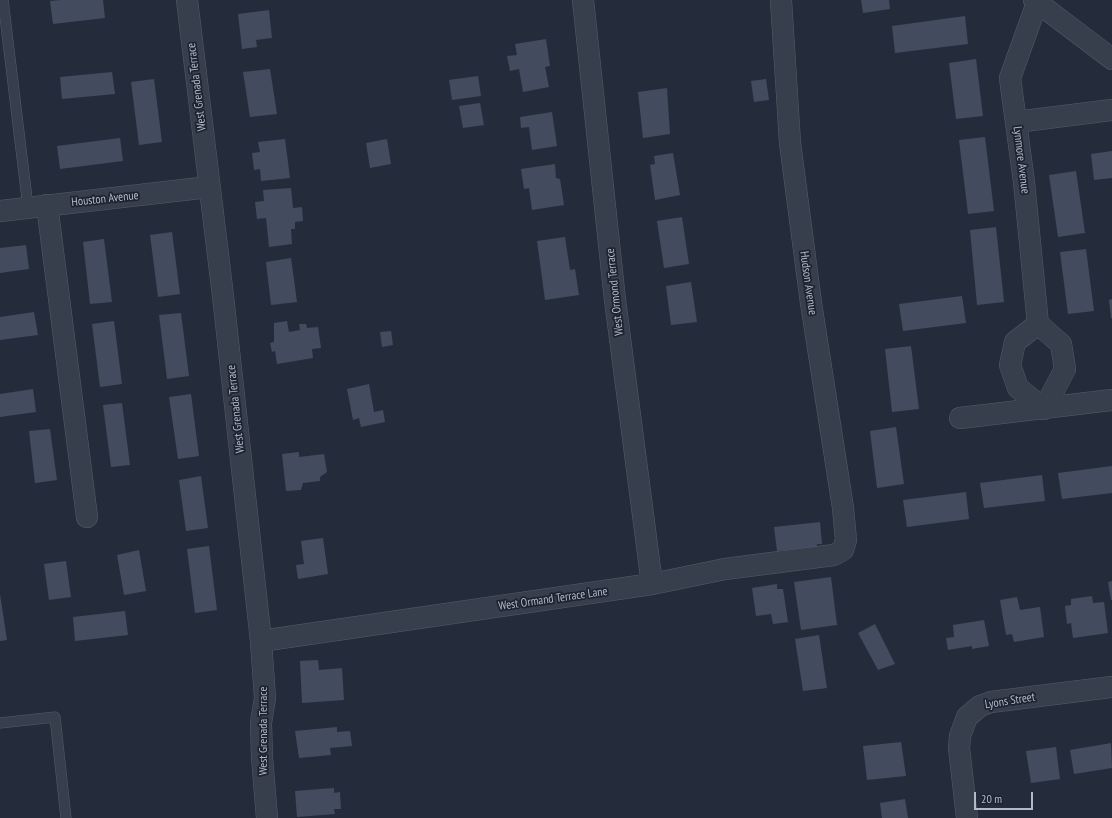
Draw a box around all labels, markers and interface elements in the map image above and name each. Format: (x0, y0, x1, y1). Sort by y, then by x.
street label: West Grenada Terrace (184, 42, 210, 132)
street label: Lynmore Avenue (1010, 125, 1032, 195)
street label: Houston Avenue (71, 188, 139, 210)
street label: West Ormond Terrace (603, 248, 627, 336)
street label: Hudson Avenue (796, 250, 820, 316)
street label: West Grenada Terrace (224, 364, 248, 454)
street label: West Ormand Terrace Lane (498, 584, 608, 614)
street label: West Grenada Terrace (257, 687, 271, 775)
street label: Lyons Street (984, 690, 1036, 712)
scale bar (976, 784, 1035, 810)
text: 20 m (981, 791, 1002, 806)

